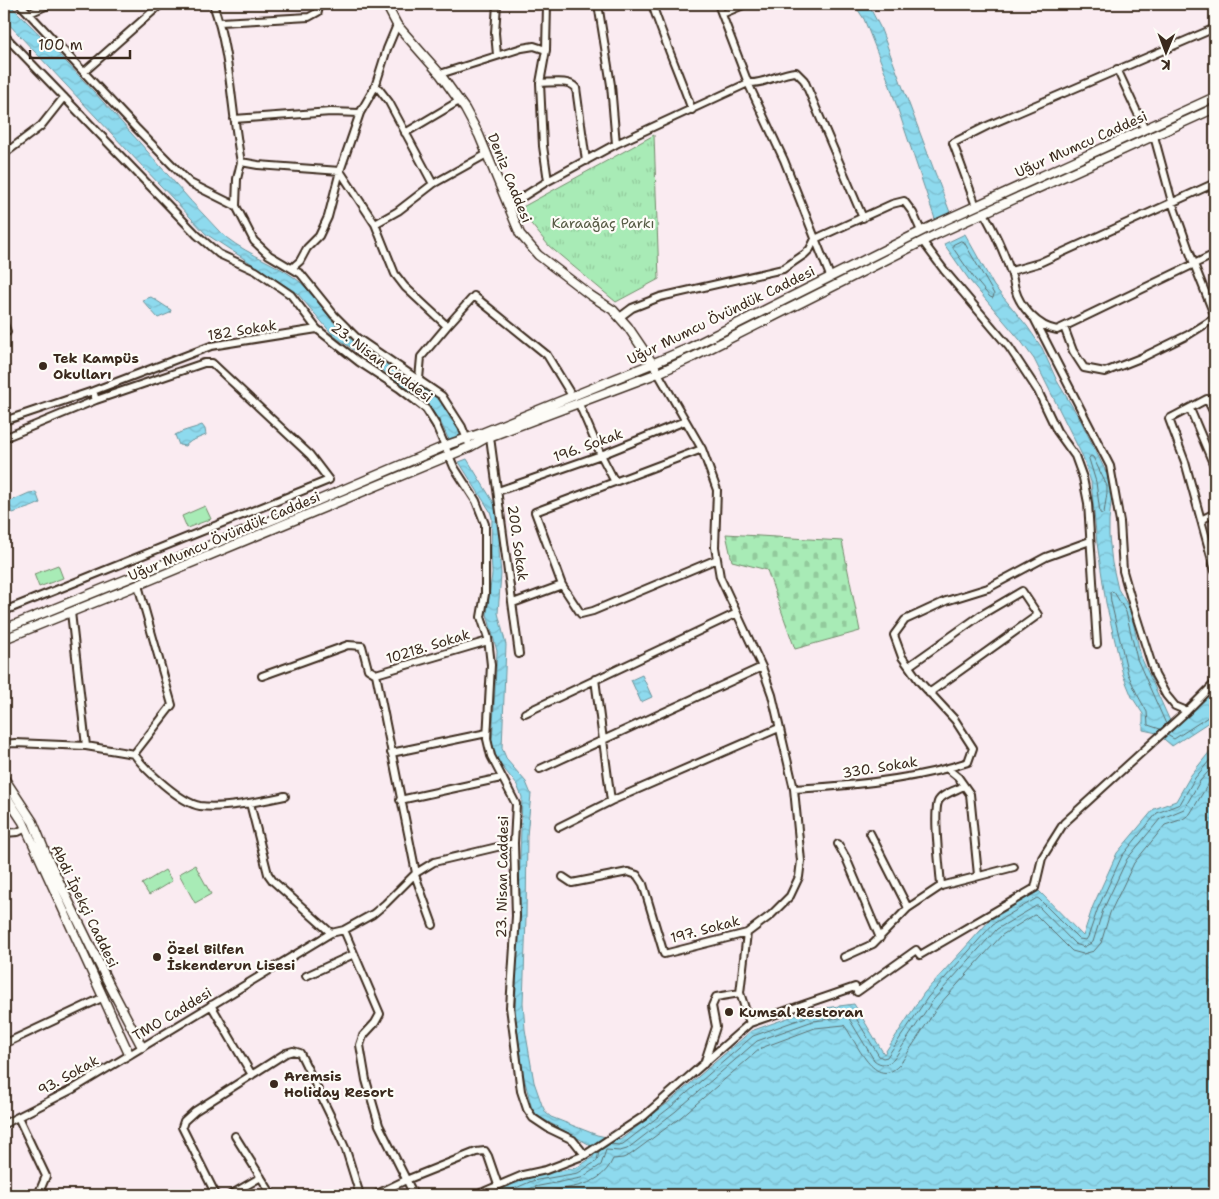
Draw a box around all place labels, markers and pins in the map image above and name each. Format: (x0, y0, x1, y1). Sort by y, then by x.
place label: Tek Kampüs Okulları (53, 349, 139, 383)
marker: Tek Kampüs Okulları (37, 360, 49, 372)
place label: Özel Bilfen İskenderun Lisesi (167, 940, 295, 974)
marker: Özel Bilfen İskenderun Lisesi (151, 951, 163, 963)
place label: Kumsal Restoran (739, 1003, 863, 1021)
marker: Kumsal Restoran (723, 1006, 735, 1018)
place label: Aremsis Holiday Resort (284, 1067, 394, 1101)
marker: Aremsis Holiday Resort (268, 1078, 280, 1090)

